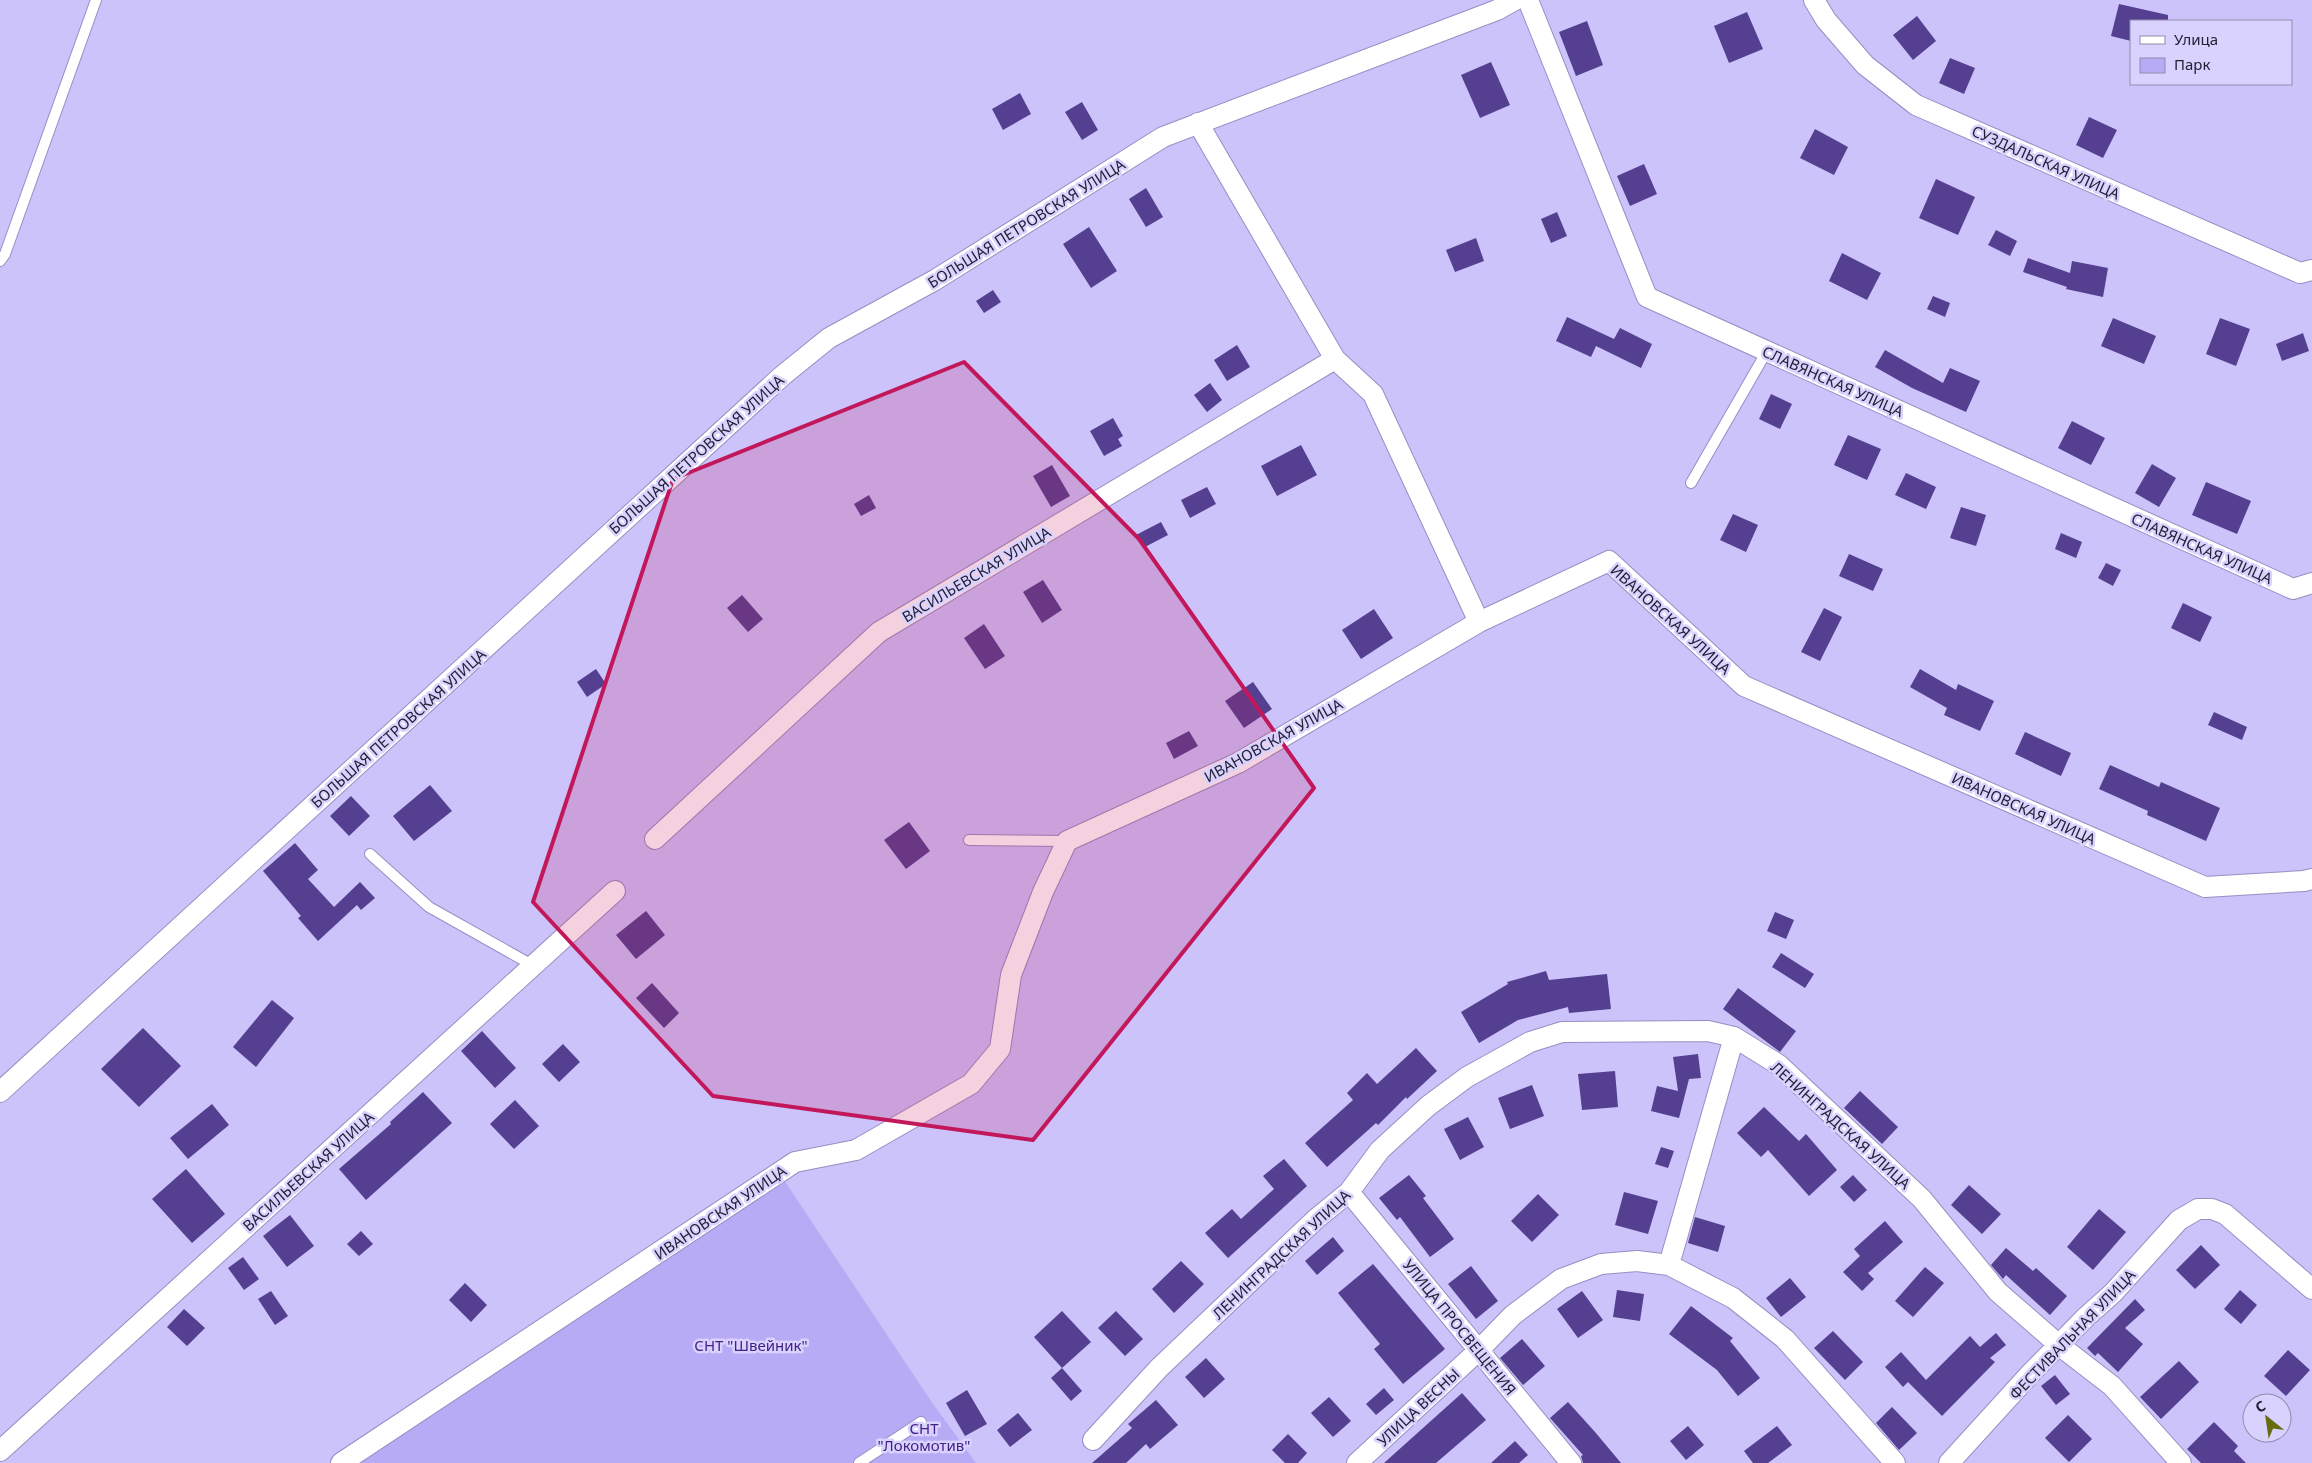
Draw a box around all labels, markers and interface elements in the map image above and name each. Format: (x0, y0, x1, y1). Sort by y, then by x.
legend (2130, 20, 2292, 85)
text: Улица (2174, 29, 2218, 49)
text: Парк (2174, 54, 2210, 74)
street label: СУЗДАЛЬСКАЯ УЛИЦА (1969, 120, 2124, 204)
street label: БОЛЬШАЯ ПЕТРОВСКАЯ УЛИЦА (924, 154, 1129, 292)
street label: СЛАВЯНСКАЯ УЛИЦА (1759, 341, 1907, 421)
street label: БОЛЬШАЯ ПЕТРОВСКАЯ УЛИЦА (604, 370, 788, 538)
street label: СЛАВЯНСКАЯ УЛИЦА (2128, 508, 2276, 588)
street label: ВАСИЛЬЕВСКАЯ УЛИЦА (898, 521, 1054, 626)
street label: ИВАНОВСКАЯ УЛИЦА (1607, 560, 1736, 679)
street label: БОЛЬШАЯ ПЕТРОВСКАЯ УЛИЦА (306, 644, 490, 812)
street label: ИВАНОВСКАЯ УЛИЦА (1200, 693, 1346, 786)
street label: ИВАНОВСКАЯ УЛИЦА (1949, 767, 2099, 849)
street label: ЛЕНИНГРАДСКАЯ УЛИЦА (1767, 1057, 1915, 1193)
street label: ВАСИЛЬЕВСКАЯ УЛИЦА (238, 1106, 378, 1235)
street label: ИВАНОВСКАЯ УЛИЦА (650, 1160, 790, 1264)
street label: ЛЕНИНГРАДСКАЯ УЛИЦА (1208, 1185, 1354, 1323)
street label: УЛИЦА ПРОСВЕЩЕНИЯ (1399, 1255, 1521, 1399)
street label: ФЕСТИВАЛЬНАЯ УЛИЦА (2005, 1264, 2140, 1403)
park label: СНТ "Швейник" (694, 1335, 808, 1355)
street label: УЛИЦА ВЕСНЫ (1372, 1364, 1464, 1450)
north arrow (2242, 1393, 2292, 1443)
text: С (2252, 1396, 2269, 1417)
park label: СНТ "Локомотив" (878, 1418, 970, 1455)

